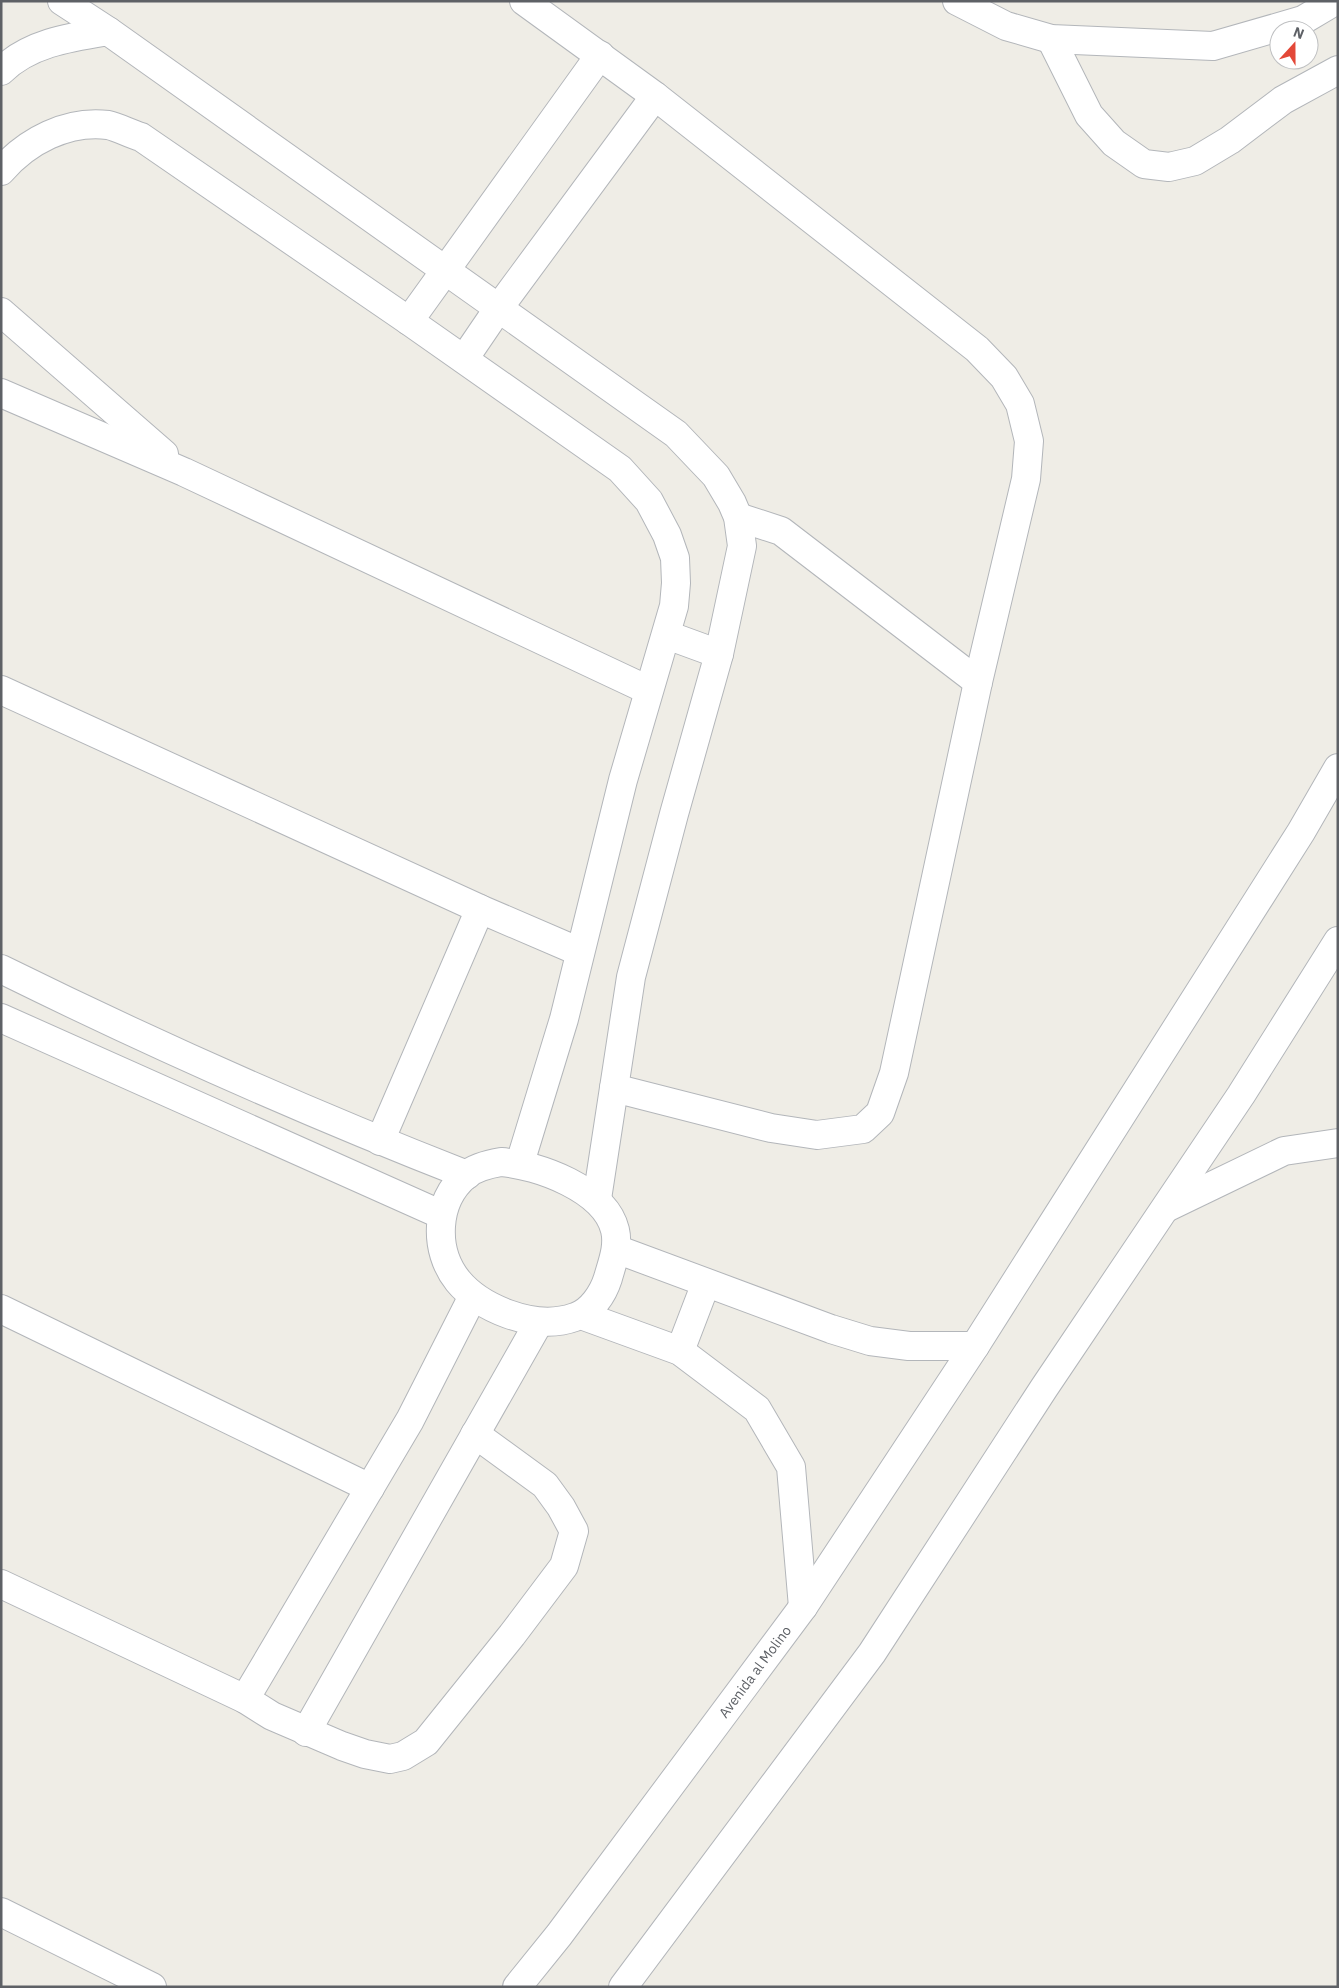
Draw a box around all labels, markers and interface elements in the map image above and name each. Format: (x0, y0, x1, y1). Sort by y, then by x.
north arrow (1269, 20, 1319, 70)
text: N (1291, 23, 1307, 43)
street label: Avenida al Molino (715, 1622, 795, 1721)

